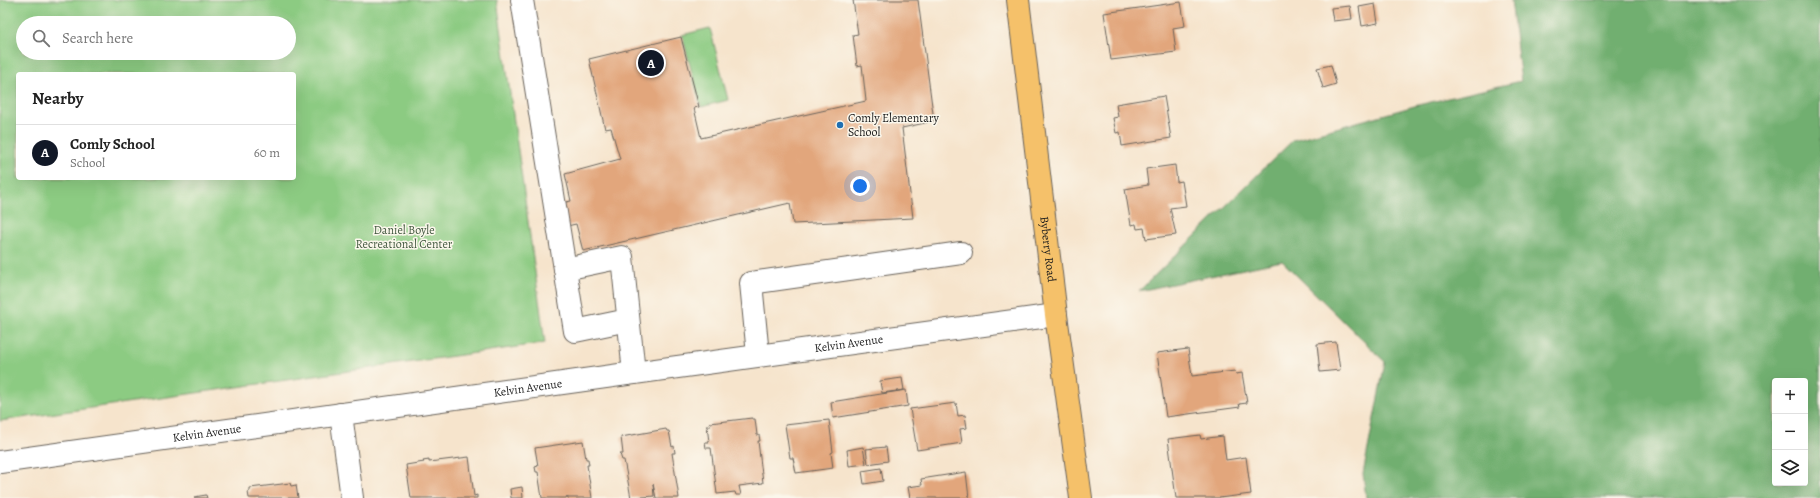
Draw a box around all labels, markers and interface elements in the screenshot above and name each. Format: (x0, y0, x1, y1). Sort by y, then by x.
search box (16, 16, 296, 60)
icon: search (30, 27, 52, 49)
text: Search here (62, 28, 133, 48)
pin: A (638, 48, 664, 78)
text: Nearby (32, 87, 83, 110)
place label: Comly Elementary School (848, 110, 940, 140)
marker: Comly Elementary School (835, 120, 845, 130)
text: Comly School (70, 134, 155, 154)
text: A (41, 144, 49, 161)
text: 60 m (254, 144, 280, 161)
text: School (70, 154, 105, 171)
your location (850, 176, 870, 196)
street label: Byberry Road (1036, 215, 1060, 283)
park label: Daniel Boyle Recreational Center (356, 222, 453, 252)
street label: Kelvin Avenue (813, 331, 884, 356)
street label: Kelvin Avenue (493, 375, 563, 401)
map controls (1772, 378, 1808, 486)
button: + (1772, 378, 1808, 414)
button: − (1772, 414, 1808, 450)
street label: Kelvin Avenue (172, 420, 242, 446)
button: layers (1772, 450, 1808, 486)

